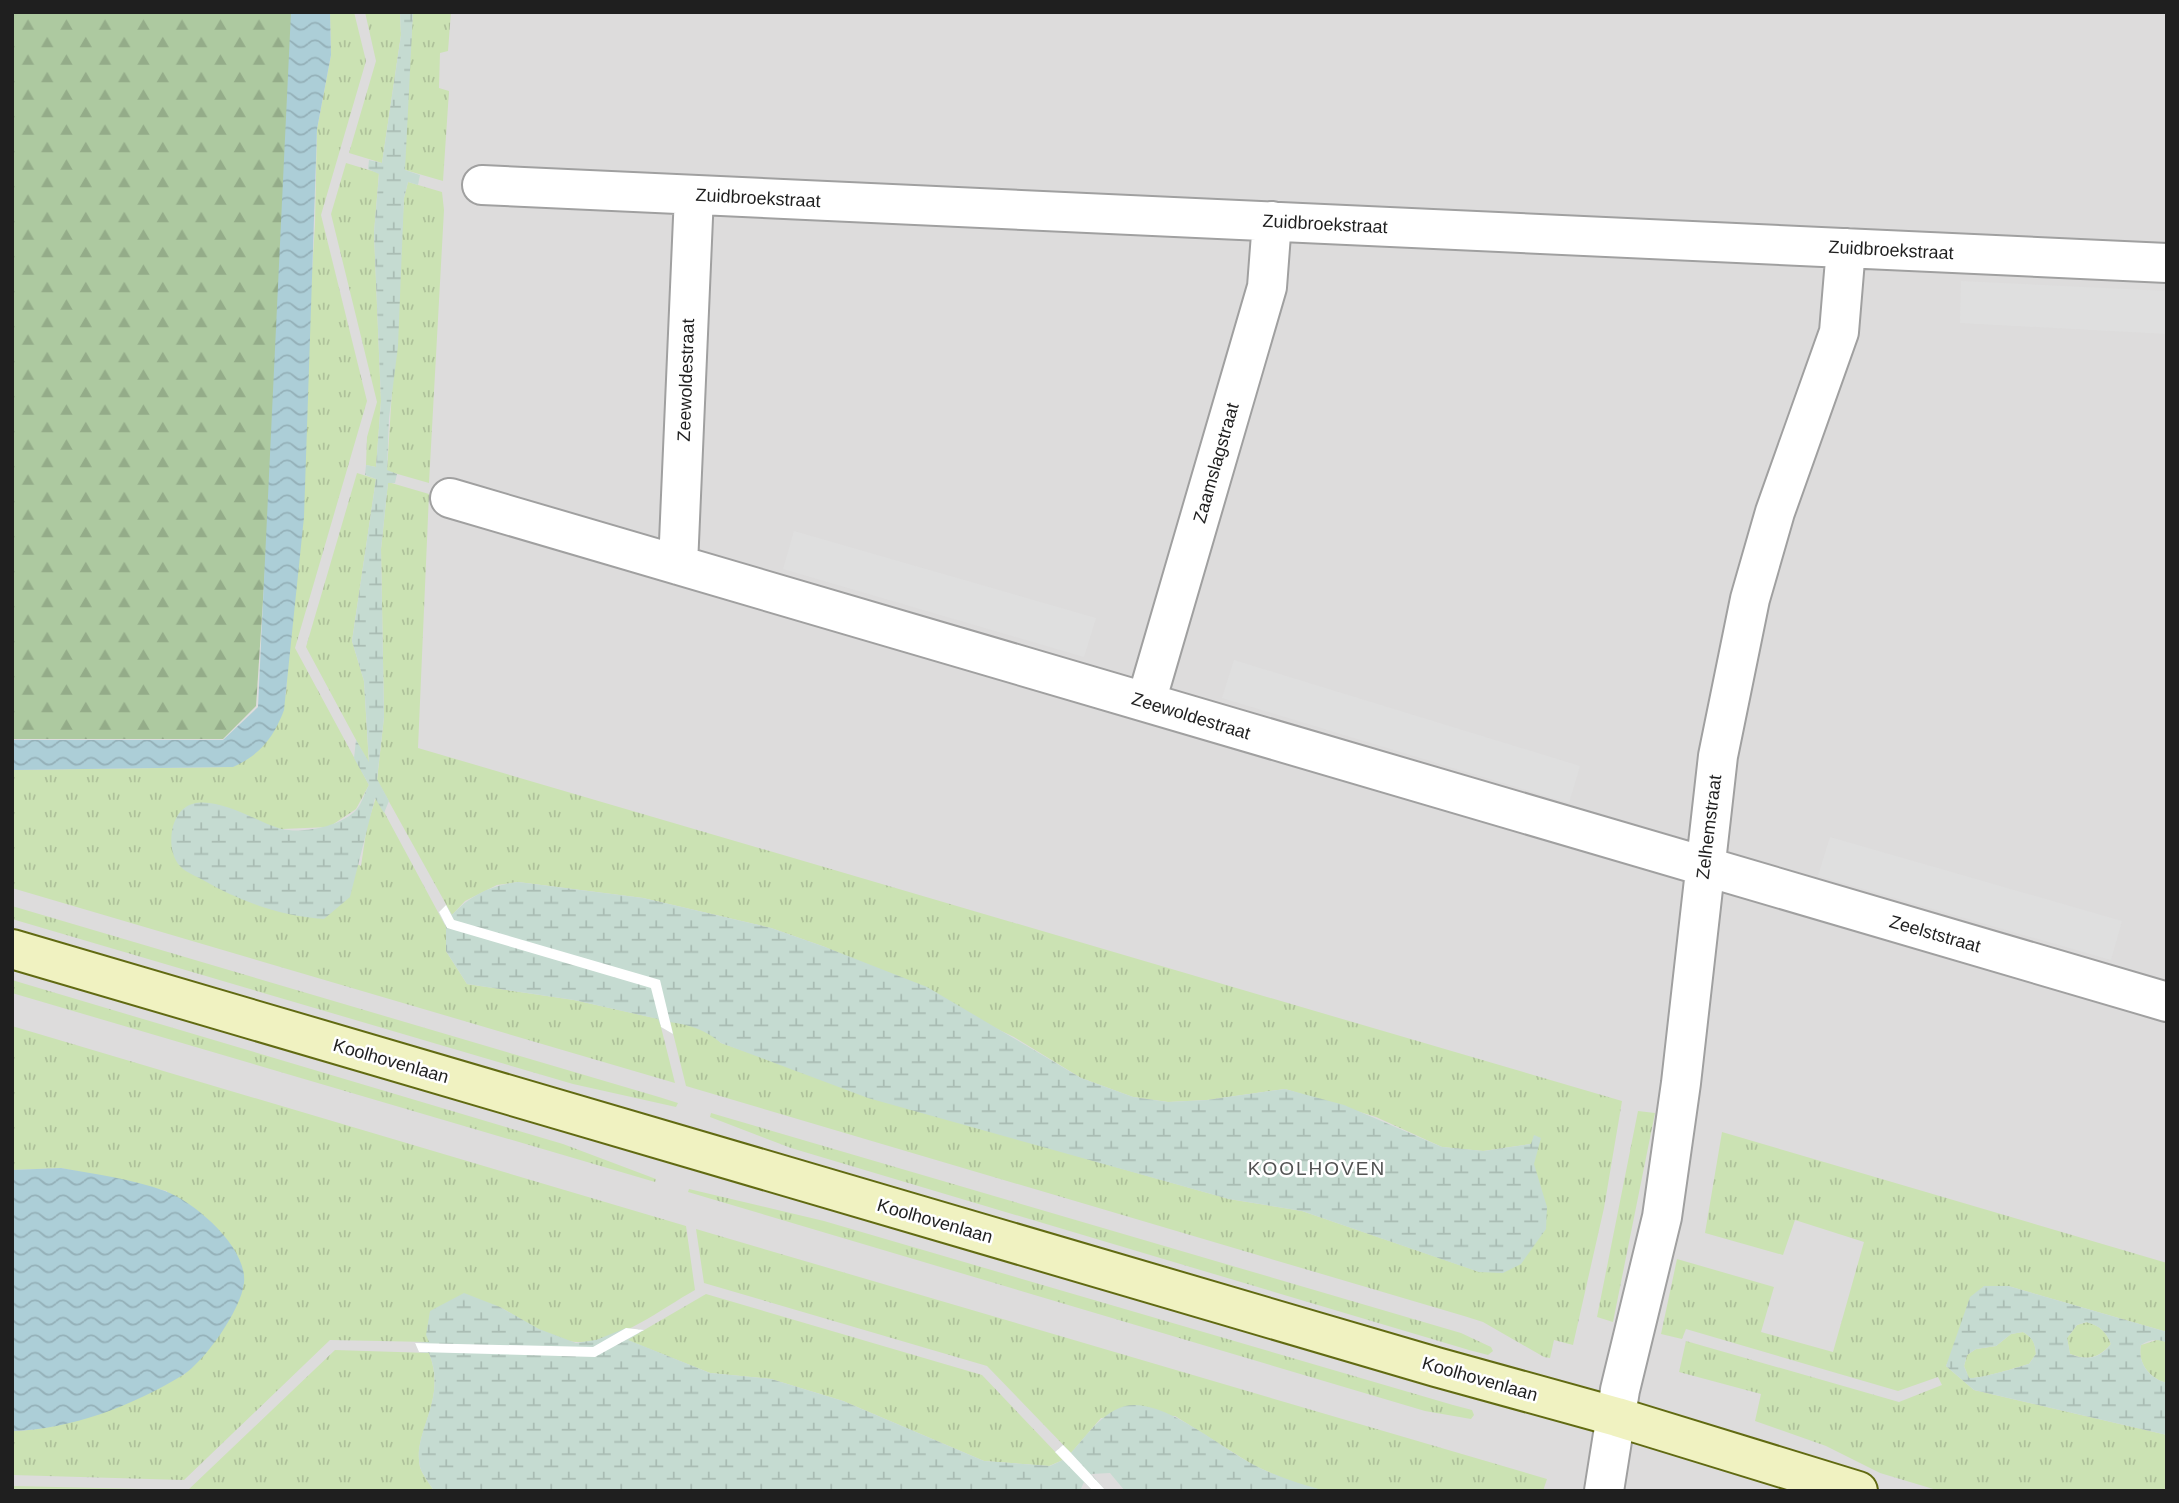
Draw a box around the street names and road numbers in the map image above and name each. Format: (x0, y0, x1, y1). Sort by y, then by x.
street label: Zuidbroekstraat (695, 185, 821, 211)
street label: Zuidbroekstraat (1262, 211, 1388, 237)
street label: Zuidbroekstraat (1828, 237, 1954, 263)
street label: Zeewoldestraat (674, 318, 698, 442)
street label: Zaamslagstraat (1189, 401, 1243, 525)
street label: Zeewoldestraat (1129, 688, 1253, 744)
street label: Zelhemstraat (1693, 774, 1725, 880)
street label: Zeelststraat (1887, 911, 1983, 957)
street label: Koolhovenlaan (331, 1035, 451, 1087)
street label: Koolhovenlaan (875, 1195, 995, 1247)
street label: Koolhovenlaan (1420, 1353, 1540, 1405)

